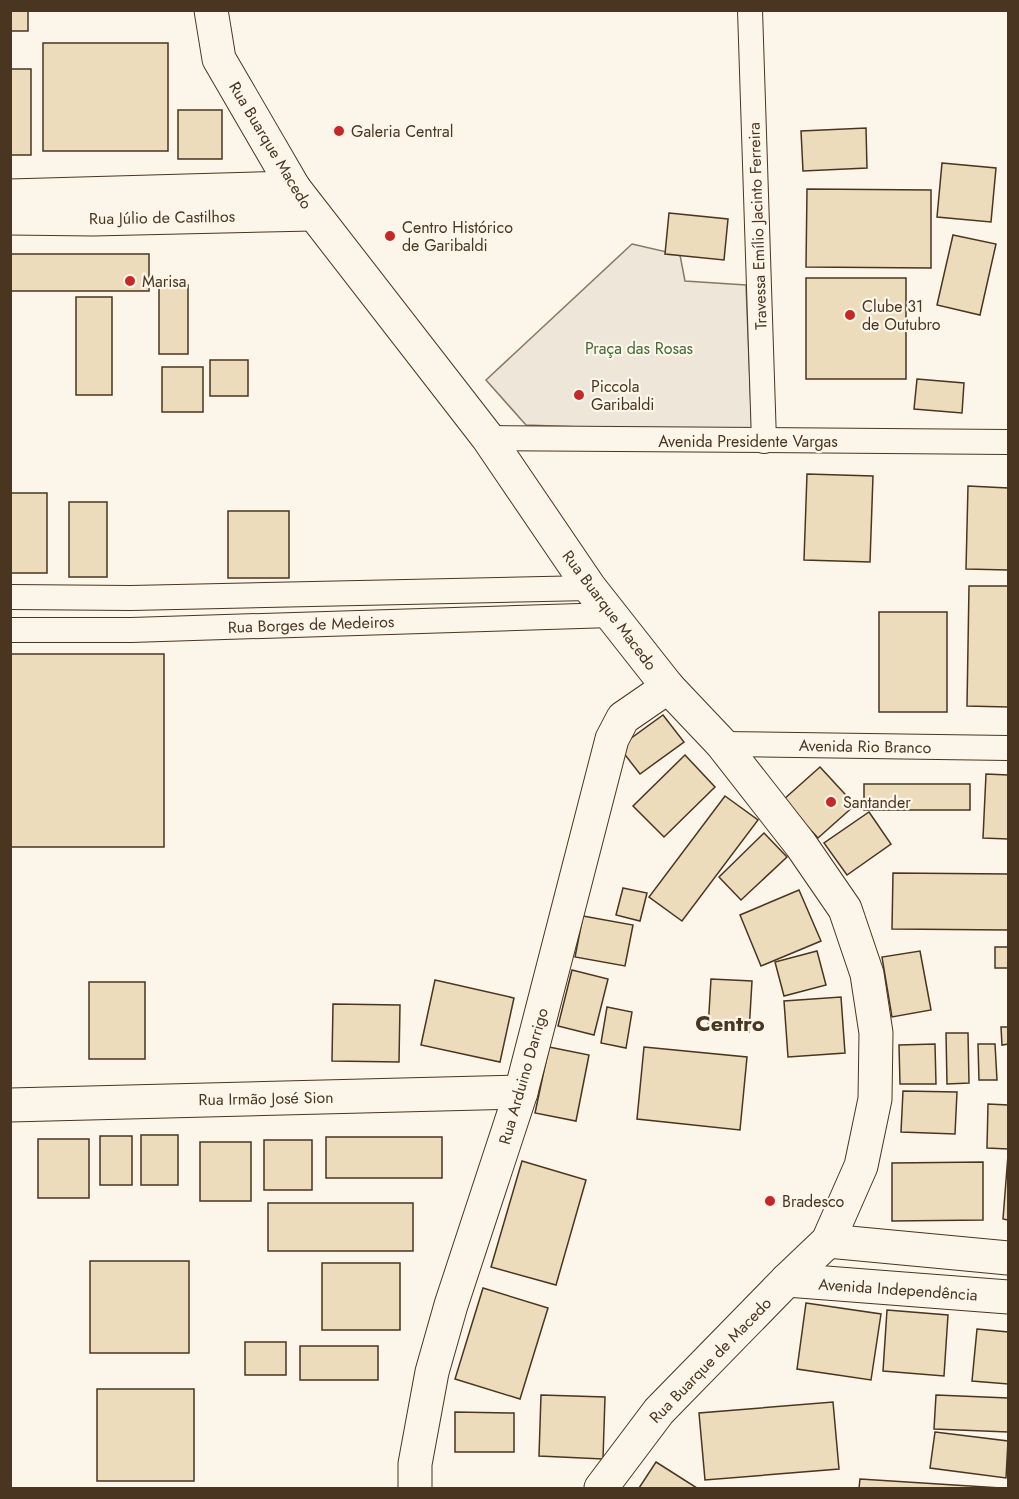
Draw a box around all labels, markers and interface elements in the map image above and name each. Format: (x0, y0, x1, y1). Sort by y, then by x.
street label: Rua Buarque Macedo (223, 77, 318, 214)
place label: Galeria Central (351, 120, 453, 143)
street label: Travessa Emílio Jacinto Ferreira (742, 122, 773, 330)
marker: Galeria Central (332, 124, 346, 138)
street label: Rua Júlio de Castilhos (89, 205, 235, 230)
place label: Centro Histórico de Garibaldi (402, 216, 513, 257)
marker: Centro Histórico de Garibaldi (383, 229, 397, 243)
place label: Marisa (142, 270, 186, 293)
marker: Marisa (123, 274, 137, 288)
place label: Clube 31 de Outubro (862, 295, 941, 336)
marker: Clube 31 de Outubro (843, 308, 857, 322)
park label: Praça das Rosas (585, 337, 693, 360)
place label: Piccola Garibaldi (591, 375, 655, 416)
marker: Piccola Garibaldi (572, 388, 586, 402)
street label: Avenida Presidente Vargas (658, 430, 838, 453)
street label: Rua Buarque Macedo (557, 545, 663, 675)
street label: Rua Borges de Medeiros (227, 610, 395, 639)
street label: Avenida Rio Branco (799, 734, 932, 759)
place label: Santander (843, 791, 911, 814)
marker: Santander (824, 795, 838, 809)
street label: Rua Arduino Darrigo (493, 1005, 554, 1147)
district label: Centro (695, 1007, 765, 1039)
street label: Rua Irmão José Sion (198, 1086, 334, 1111)
place label: Bradesco (782, 1190, 845, 1213)
marker: Bradesco (763, 1194, 777, 1208)
street label: Avenida Independência (818, 1272, 978, 1307)
street label: Rua Buarque de Macedo (644, 1292, 777, 1428)

